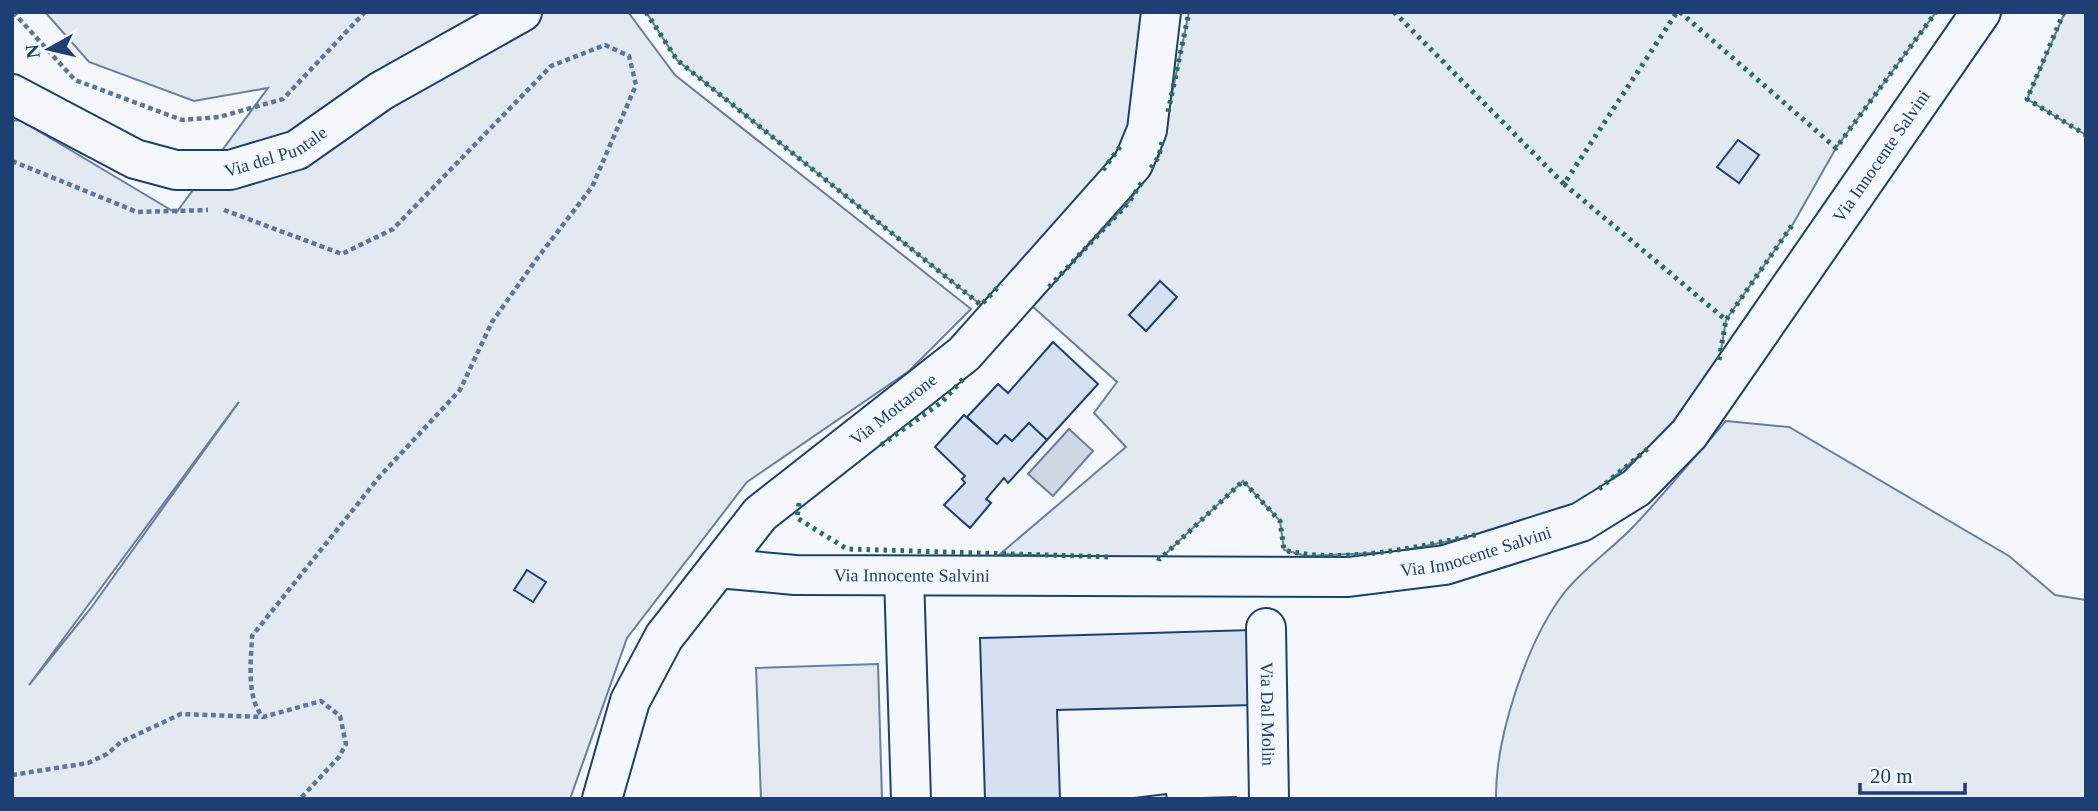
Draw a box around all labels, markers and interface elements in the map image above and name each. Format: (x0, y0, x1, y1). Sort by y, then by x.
north arrow (14, 14, 84, 84)
text: N (21, 43, 44, 60)
street label: Via Innocente Salvini (1829, 86, 1934, 226)
street label: Via del Puntale (222, 122, 331, 181)
street label: Via Mottarone (846, 369, 941, 449)
street label: Via Innocente Salvini (1399, 522, 1554, 580)
street label: Via Innocente Salvini (834, 565, 990, 586)
street label: Via Dal Molin (1257, 662, 1278, 766)
scale bar (1860, 752, 1965, 796)
text: 20 m (1870, 764, 1913, 788)

